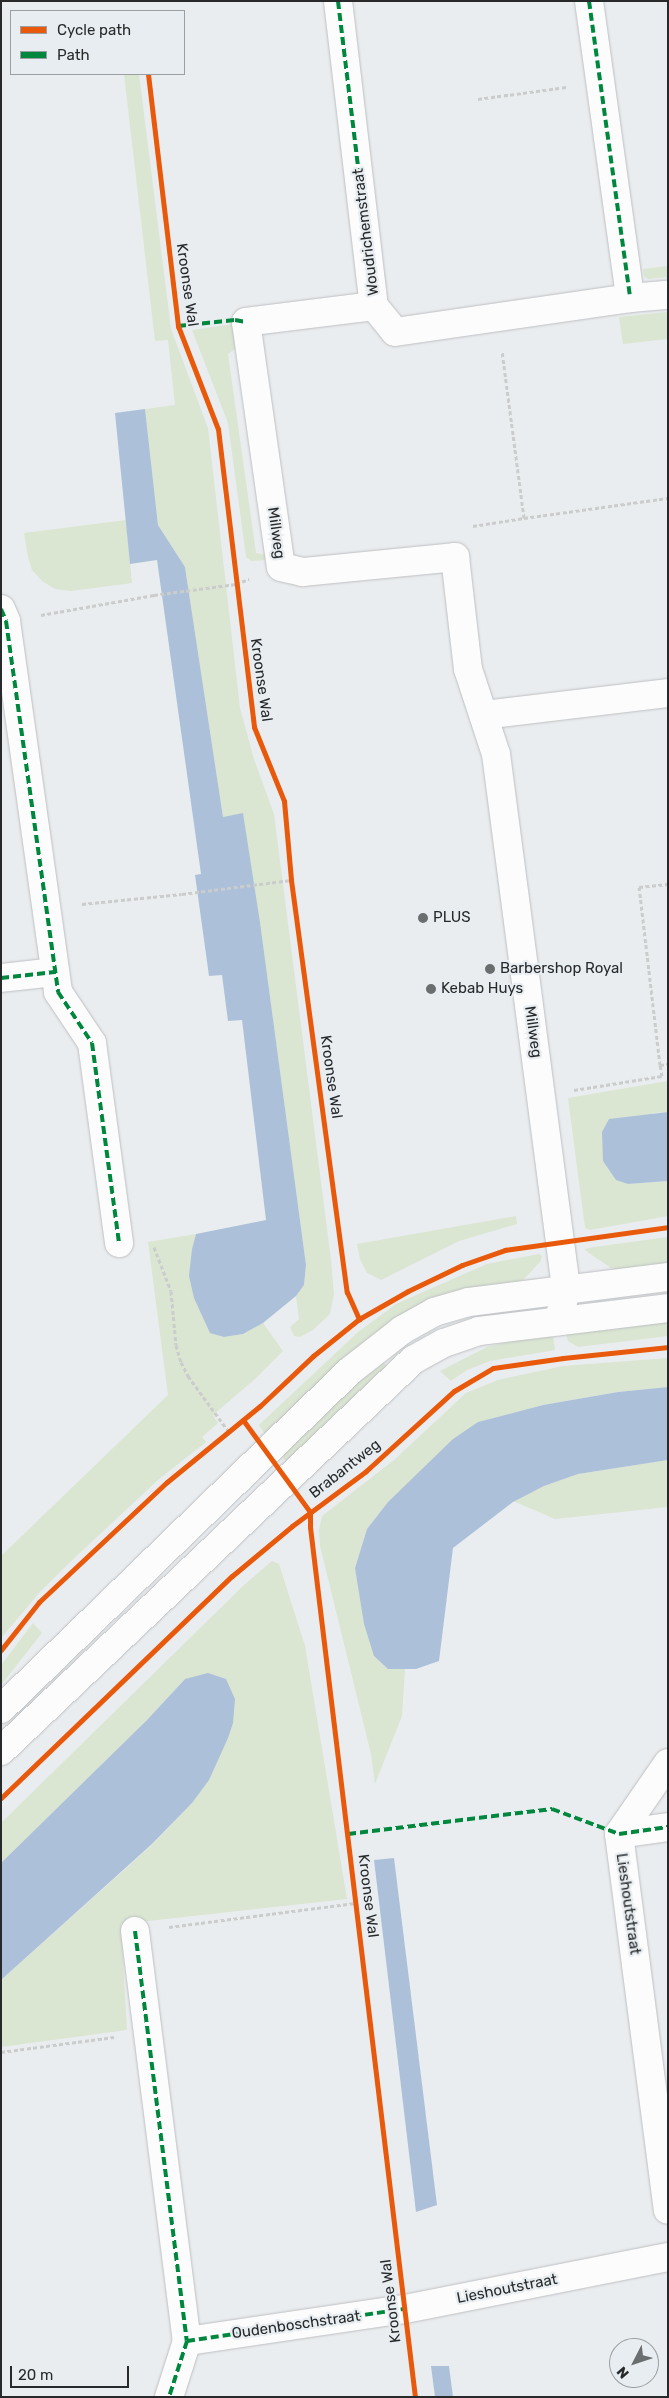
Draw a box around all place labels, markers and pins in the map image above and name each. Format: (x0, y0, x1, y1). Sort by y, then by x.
place label: PLUS (433, 909, 471, 927)
marker: PLUS (417, 912, 429, 924)
place label: Barbershop Royal (500, 960, 623, 978)
marker: Barbershop Royal (484, 963, 496, 975)
place label: Kebab Huys (441, 980, 523, 998)
marker: Kebab Huys (425, 983, 437, 995)

